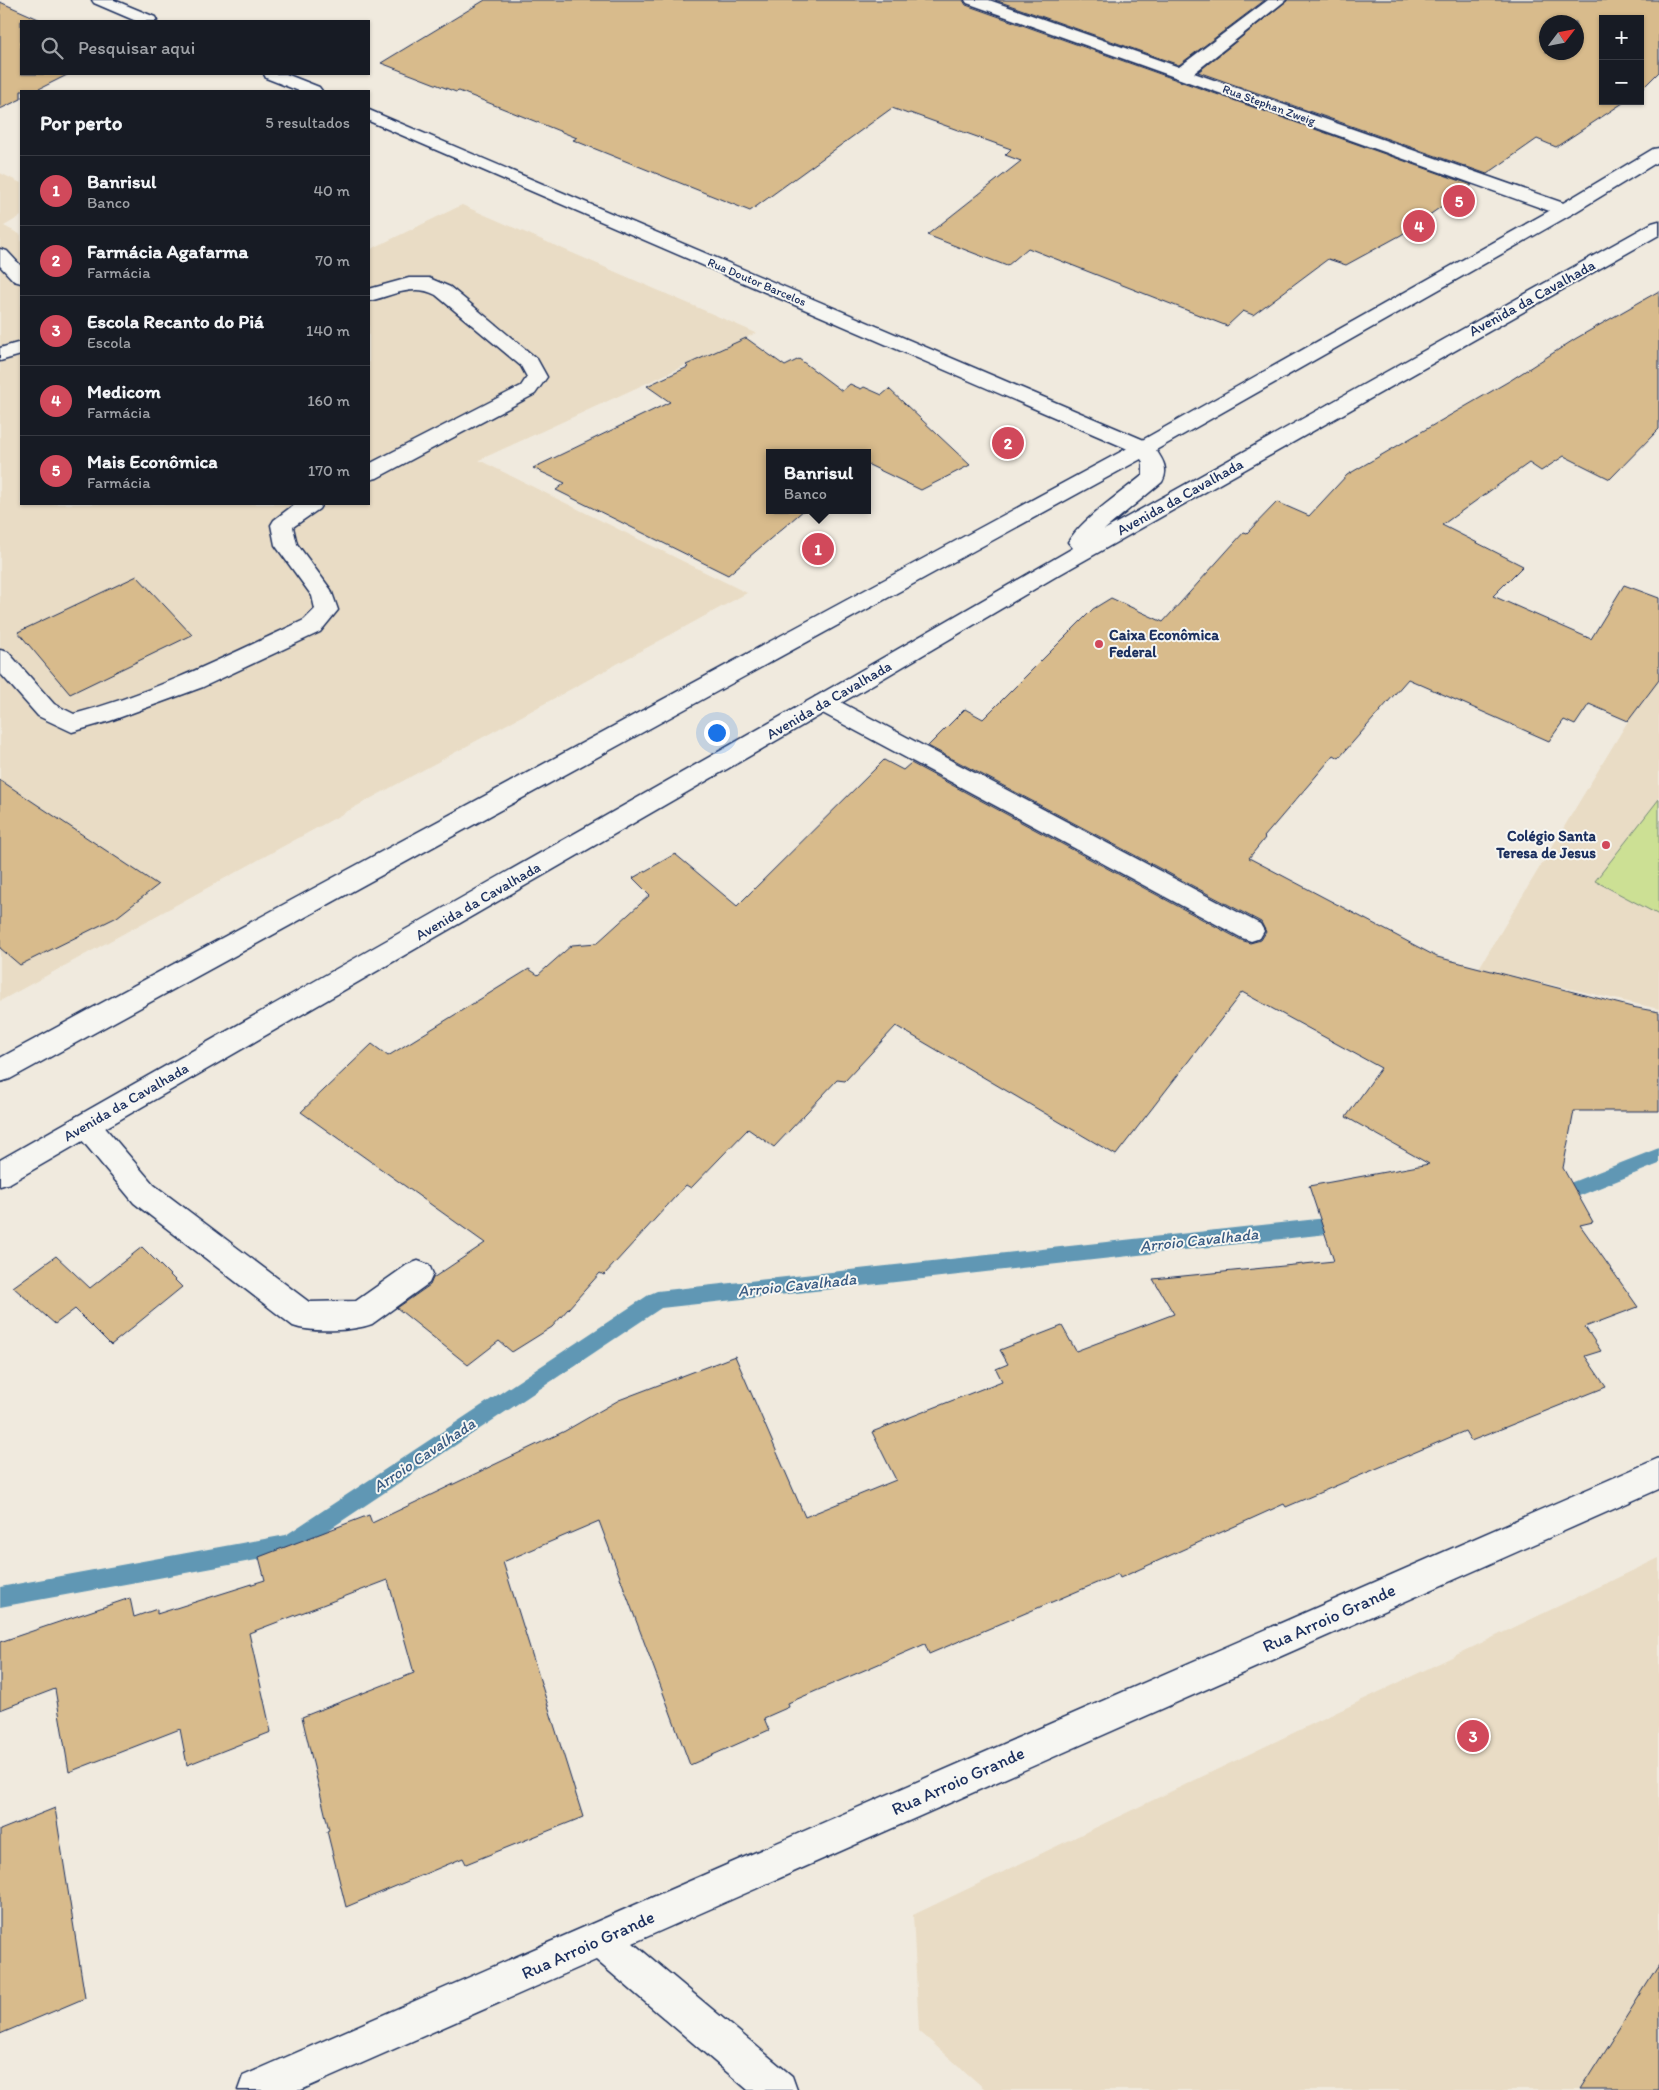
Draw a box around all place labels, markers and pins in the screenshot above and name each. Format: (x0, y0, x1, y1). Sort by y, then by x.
pin: 5 (1443, 182, 1475, 220)
pin: 4 (1403, 207, 1435, 245)
pin: 2 (992, 424, 1024, 462)
pin: 1 (802, 530, 834, 568)
place label: Caixa Econômica Federal (1109, 626, 1219, 661)
marker: Caixa Econômica Federal (1093, 638, 1105, 650)
place label: Colégio Santa Teresa de Jesus (1495, 827, 1597, 862)
marker: Colégio Santa Teresa de Jesus (1600, 839, 1612, 851)
pin: 3 (1457, 1717, 1489, 1755)

